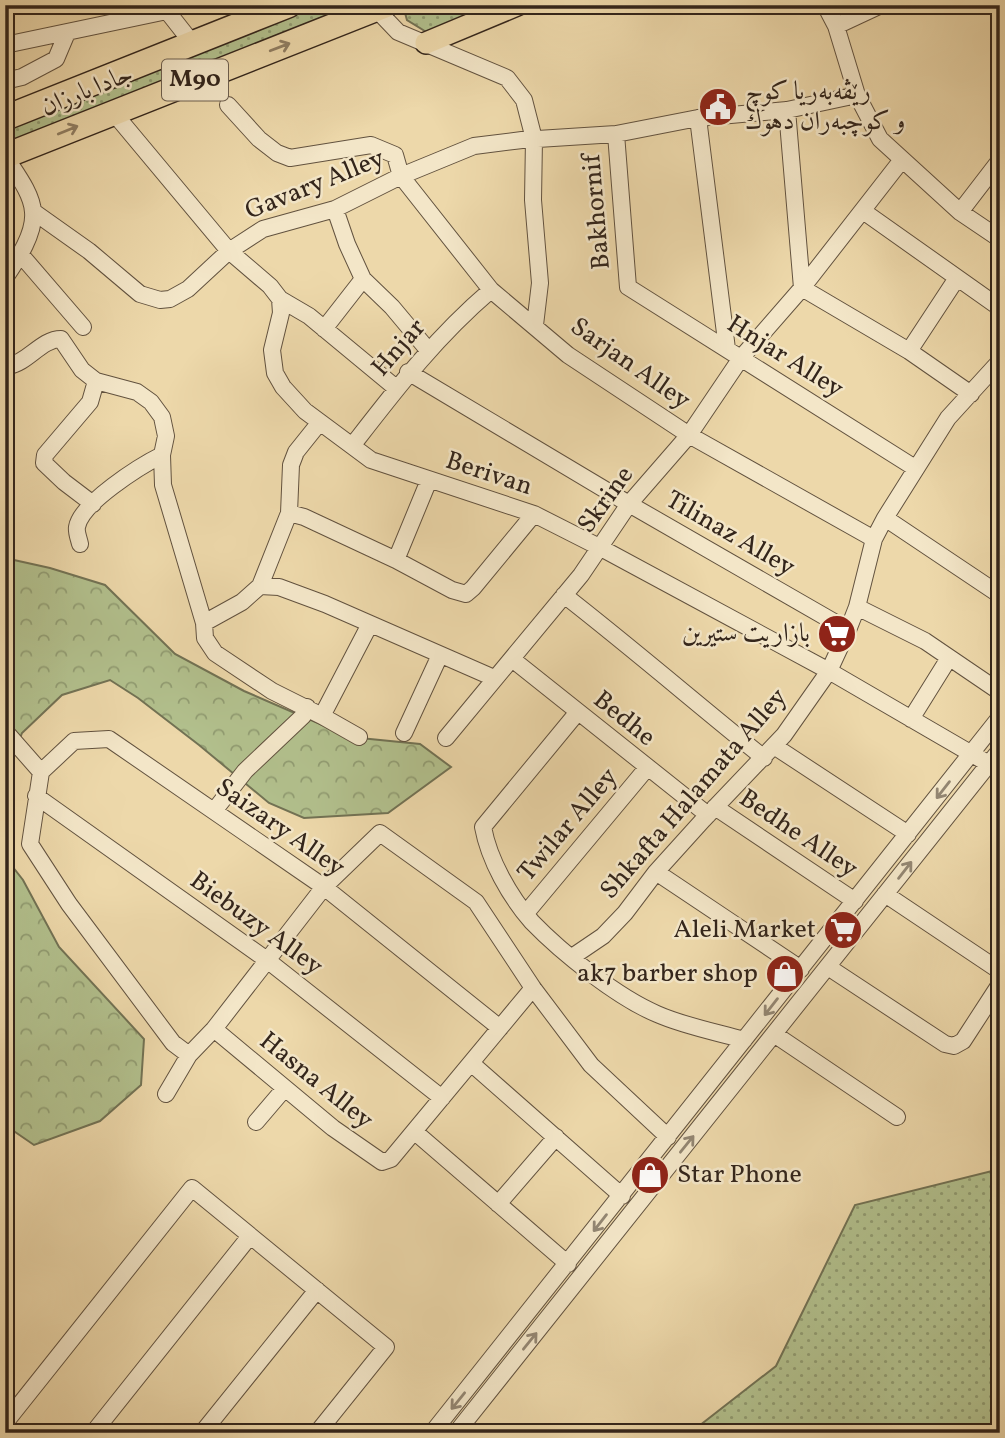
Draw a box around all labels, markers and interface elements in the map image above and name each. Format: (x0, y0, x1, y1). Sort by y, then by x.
one-way arrow (269, 39, 291, 52)
street label: جادا بارزان (36, 56, 138, 126)
road number: M90 (162, 60, 228, 100)
place label: رێڤه‌به‌ریا كوچ و كوچبه‌ران دهوك (745, 74, 906, 140)
public building icon: رێڤه‌به‌ریا كوچ و كوچبه‌ران دهوك (697, 86, 739, 128)
one-way arrow (57, 123, 79, 136)
street label: Gavary Alley (240, 141, 390, 229)
street label: Bakhornif (574, 151, 620, 271)
street label: Hnjar Alley (720, 307, 850, 407)
street label: Sarjan Alley (563, 309, 697, 419)
street label: Hnjar (364, 311, 434, 385)
street label: Berivan (441, 443, 537, 505)
street label: Skrine (569, 459, 643, 541)
street label: Tilinaz Alley (659, 482, 801, 586)
supermarket icon: بازاريت ستيرين (816, 613, 858, 655)
place label: بازاريت ستيرين (682, 616, 810, 652)
street label: Shkafta Halamata Alley (592, 681, 796, 907)
street label: Bedhe (585, 683, 663, 755)
street label: Twilar Alley (510, 760, 626, 890)
street label: Saizary Alley (208, 770, 352, 886)
one-way arrow (935, 780, 950, 798)
street label: Bedhe Alley (731, 781, 865, 887)
one-way arrow (897, 862, 912, 880)
street label: Biebuzy Alley (182, 863, 330, 985)
supermarket icon: Aleli Market (822, 909, 864, 951)
place label: Aleli Market (674, 912, 816, 948)
shop icon: ak7 barber shop (764, 953, 806, 995)
place label: ak7 barber shop (577, 956, 758, 992)
one-way arrow (764, 997, 779, 1015)
street label: Hasna Alley (251, 1024, 381, 1138)
one-way arrow (679, 1136, 694, 1154)
shop icon: Star Phone (629, 1154, 671, 1196)
place label: Star Phone (677, 1157, 802, 1193)
one-way arrow (592, 1214, 607, 1232)
one-way arrow (522, 1333, 537, 1351)
one-way arrow (450, 1392, 466, 1410)

